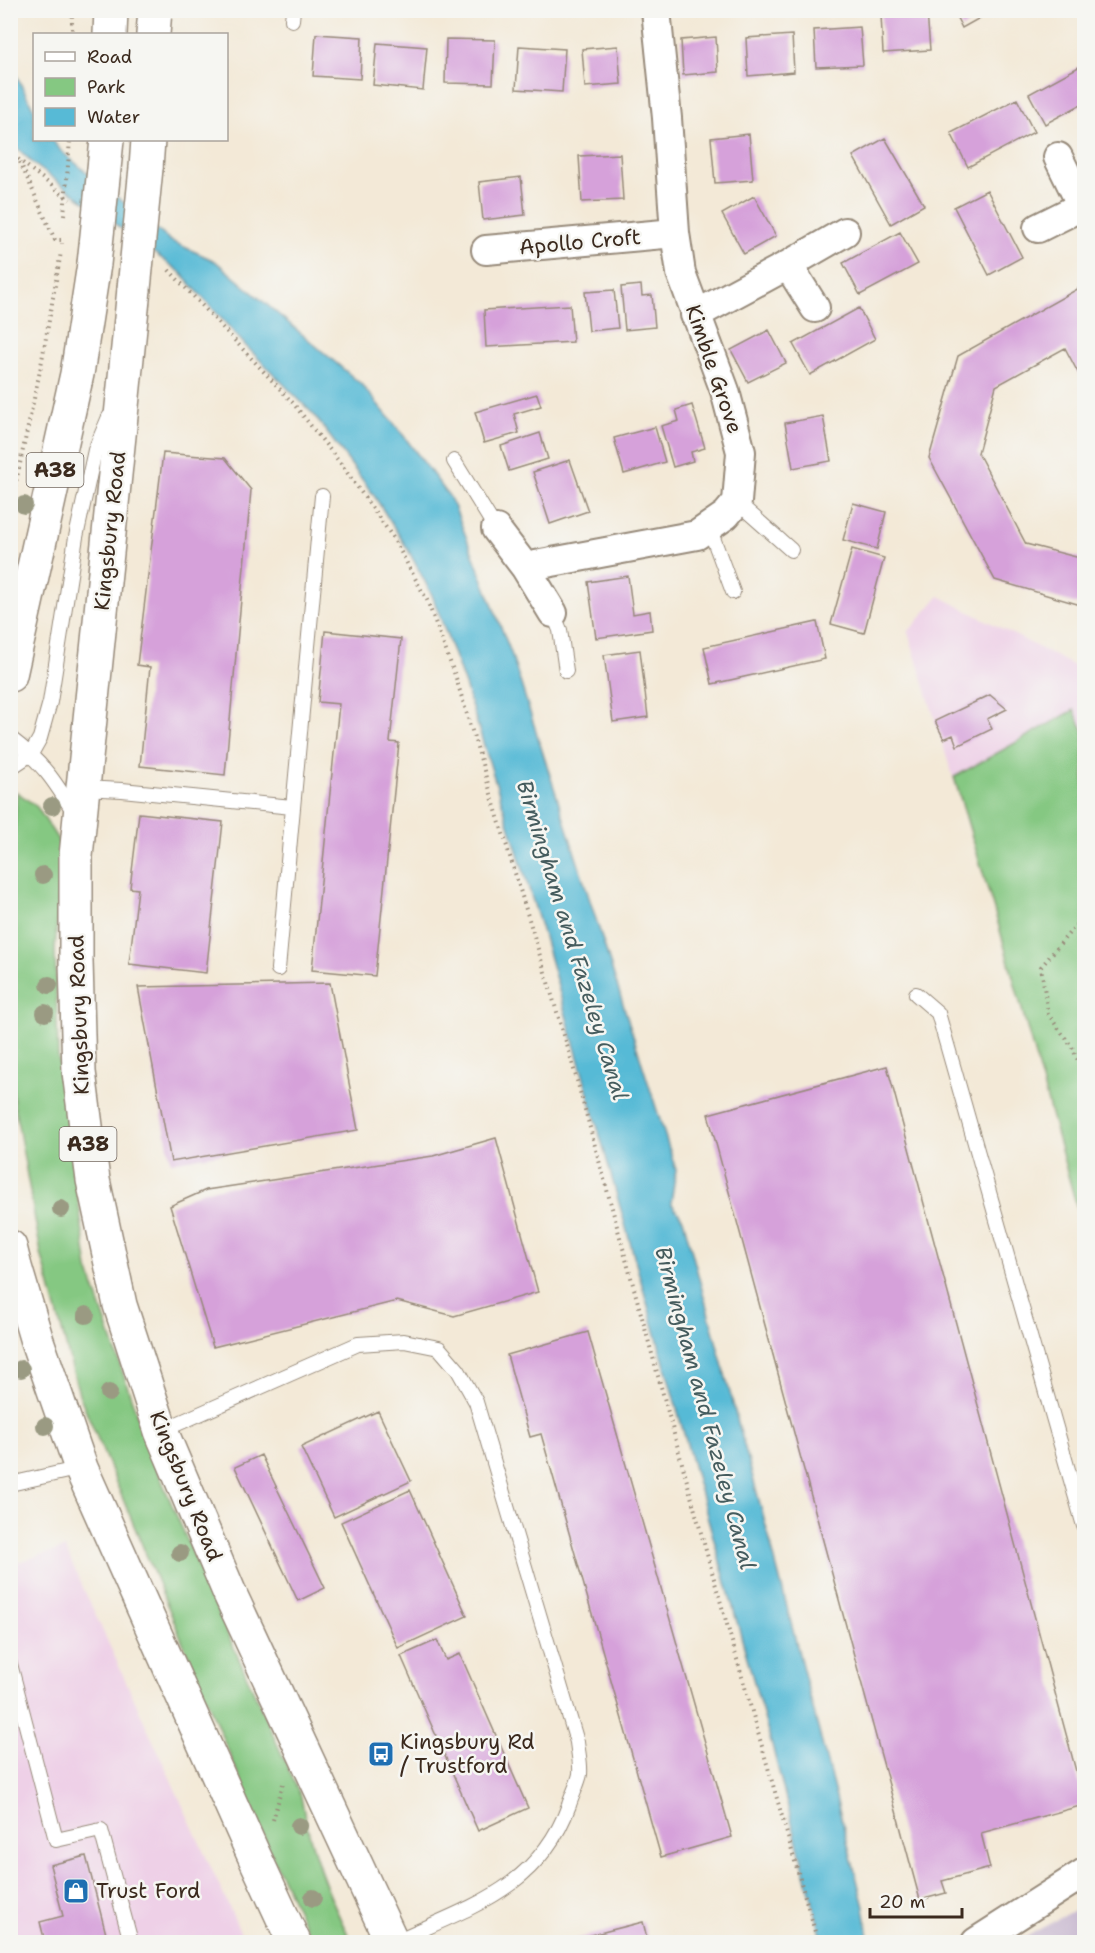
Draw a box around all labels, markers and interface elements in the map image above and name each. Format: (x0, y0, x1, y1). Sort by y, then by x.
legend (33, 33, 228, 141)
text: Road (87, 45, 132, 69)
text: Park (87, 75, 126, 99)
text: Water (87, 105, 140, 129)
street label: Apollo Croft (518, 223, 642, 261)
street label: Kimble Grove (679, 301, 749, 437)
street label: Kingsbury Road (88, 450, 132, 612)
road number: A38 (26, 453, 84, 487)
water label: Birmingham and Fazeley Canal (510, 776, 635, 1104)
street label: Kingsbury Road (62, 935, 96, 1095)
road number: A38 (60, 1127, 116, 1161)
water label: Birmingham and Fazeley Canal (648, 1243, 763, 1573)
street label: Kingsbury Road (143, 1407, 229, 1565)
place label: Kingsbury Rd / Trustford (400, 1728, 535, 1780)
bus stop icon: Kingsbury Rd / Trustford (366, 1739, 396, 1769)
shop icon: Trust Ford (61, 1876, 91, 1906)
place label: Trust Ford (96, 1877, 200, 1905)
scale bar (870, 1881, 962, 1919)
text: 20 m (879, 1890, 925, 1914)

